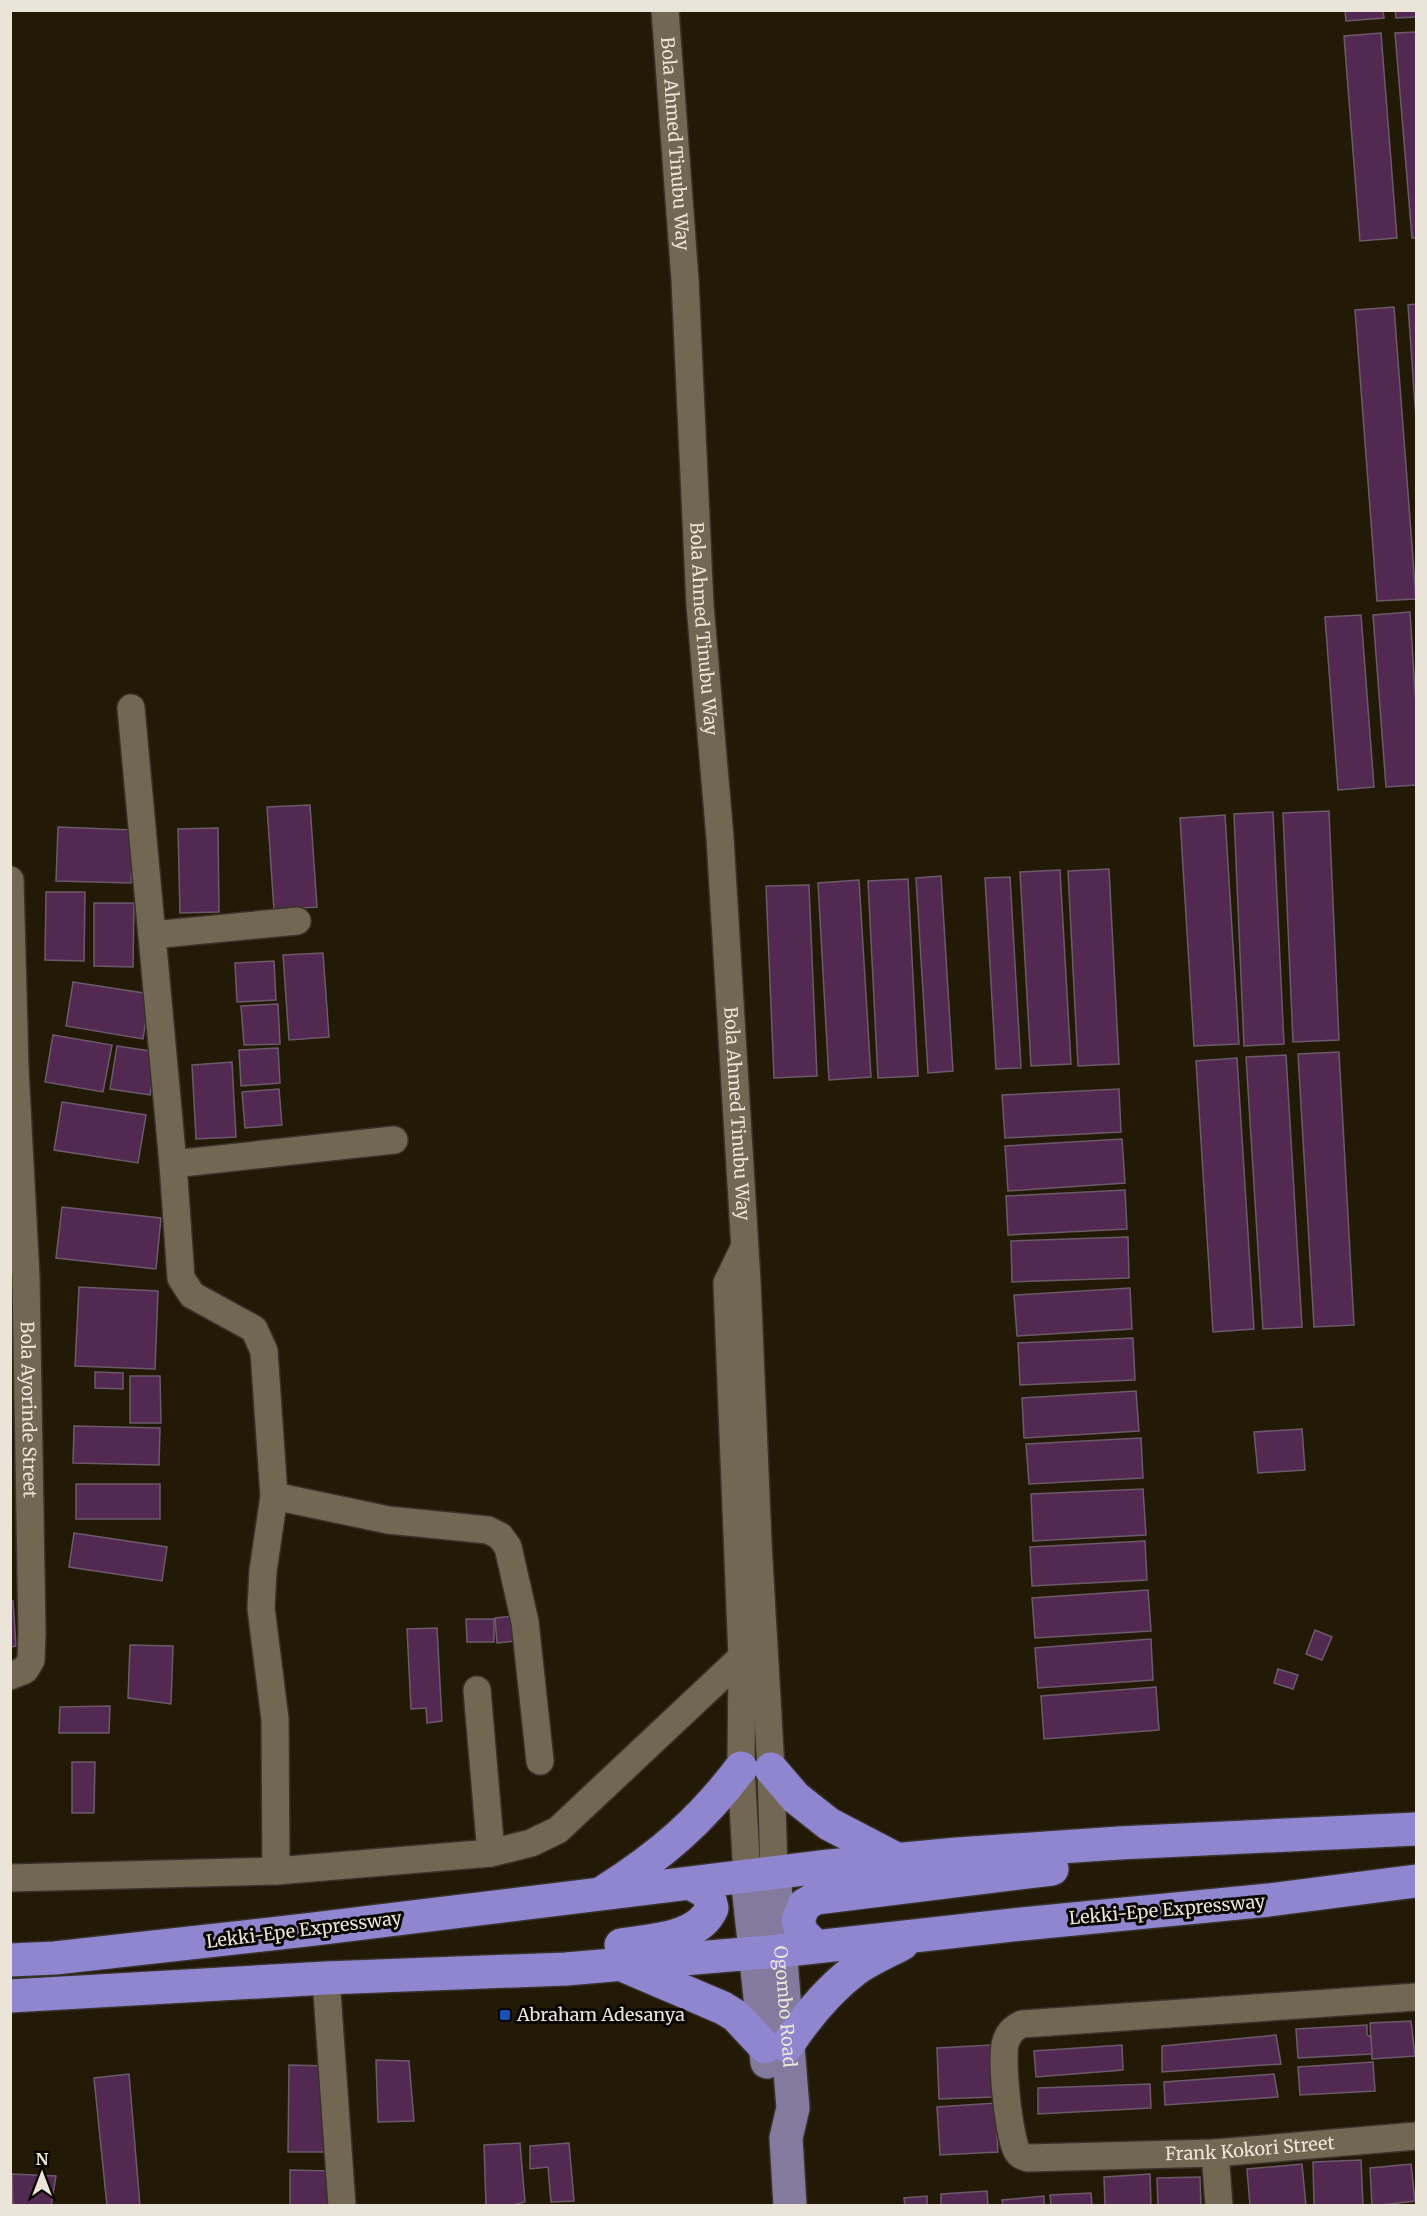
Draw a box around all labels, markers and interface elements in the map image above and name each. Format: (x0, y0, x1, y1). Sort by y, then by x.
street label: Bola Ahmed Tinubu Way (656, 36, 695, 252)
street label: Bola Ahmed Tinubu Way (685, 521, 723, 737)
street label: Bola Ahmed Tinubu Way (719, 1006, 755, 1222)
street label: Bola Ayorinde Street (16, 1321, 42, 1498)
street label: Lekki-Epe Expressway (1068, 1889, 1267, 1930)
street label: Lekki-Epe Expressway (205, 1906, 404, 1953)
street label: Ogombo Road (769, 1945, 802, 2068)
place label: Abraham Adesanya (516, 2003, 685, 2026)
marker: Abraham Adesanya (498, 2008, 512, 2022)
street label: Frank Kokori Street (1165, 2131, 1335, 2165)
north arrow (12, 2144, 72, 2204)
text: N (36, 2149, 49, 2169)

